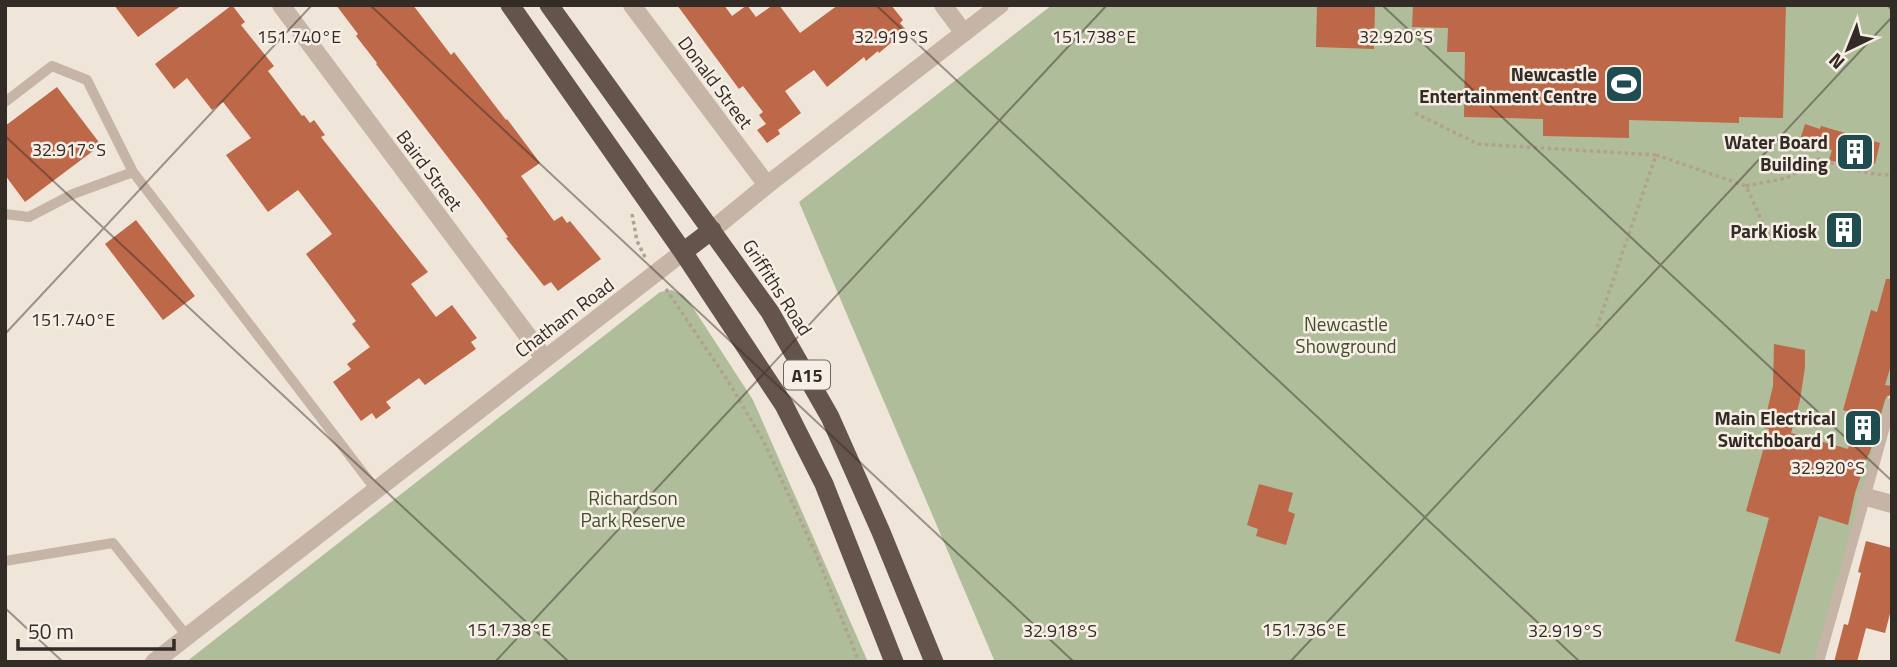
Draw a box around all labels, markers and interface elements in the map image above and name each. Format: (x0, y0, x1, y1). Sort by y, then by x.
north arrow (1813, 14, 1883, 84)
text: 151.740°E (257, 23, 341, 50)
text: 32.919°S (854, 23, 928, 50)
text: 151.738°E (1052, 23, 1136, 50)
text: 32.920°S (1359, 23, 1433, 50)
street label: Donald Street (671, 29, 761, 135)
text: N (1821, 47, 1851, 77)
place label: Newcastle Entertainment Centre (1419, 59, 1597, 110)
sports icon: Newcastle Entertainment Centre (1603, 63, 1645, 105)
street label: Baird Street (390, 123, 470, 217)
place label: Water Board Building (1724, 127, 1828, 178)
building icon: Water Board Building (1834, 131, 1876, 173)
text: 32.917°S (32, 136, 106, 163)
building icon: Park Kiosk (1823, 209, 1865, 251)
place label: Park Kiosk (1730, 216, 1817, 245)
street label: Griffiths Road (736, 233, 820, 341)
street label: Chatham Road (508, 270, 620, 364)
text: 151.740°E (31, 306, 115, 333)
park label: Newcastle Showground (1295, 309, 1397, 360)
road number: A15 (784, 360, 830, 390)
place label: Main Electrical Switchboard 1 (1714, 403, 1836, 454)
building icon: Main Electrical Switchboard 1 (1842, 407, 1884, 449)
text: 32.920°S (1791, 454, 1865, 481)
park label: Richardson Park Reserve (580, 483, 686, 534)
scale bar (18, 608, 173, 652)
text: 50 m (28, 615, 74, 647)
text: 151.738°E (467, 616, 551, 643)
text: 151.736°E (1262, 616, 1346, 643)
text: 32.918°S (1023, 617, 1097, 644)
text: 32.919°S (1528, 617, 1602, 644)

